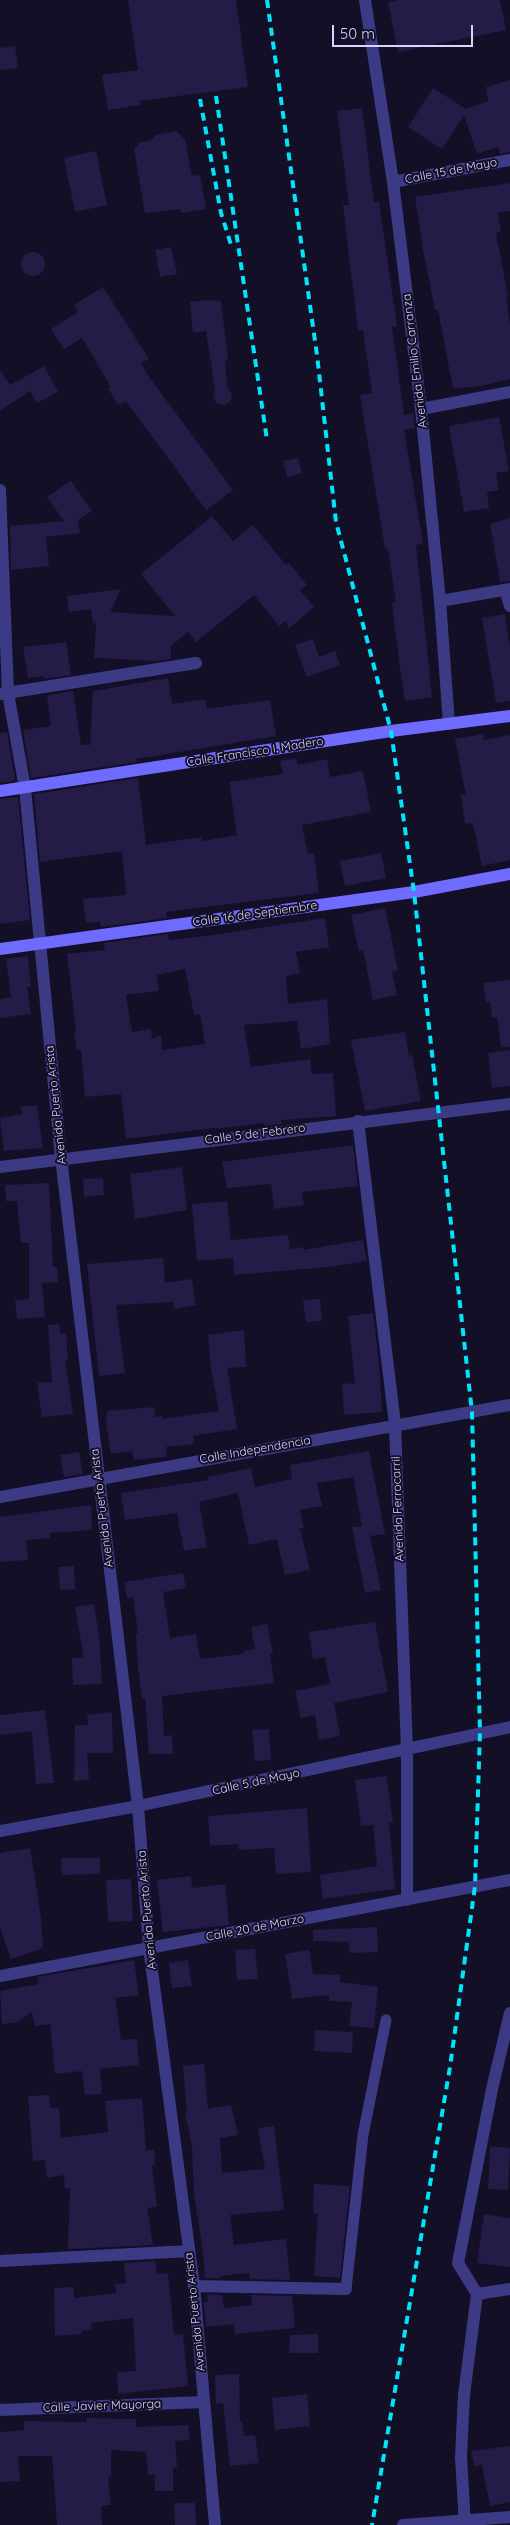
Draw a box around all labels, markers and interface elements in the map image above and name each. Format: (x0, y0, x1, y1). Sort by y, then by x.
scale bar (335, 15, 476, 47)
text: 50 m (340, 24, 375, 43)
street label: Calle 15 de Mayo (404, 155, 498, 187)
street label: Avenida Emilio Carranza (400, 293, 430, 429)
street label: Calle Francisco I. Madero (186, 734, 324, 770)
street label: Calle 16 de Septiembre (192, 898, 318, 930)
street label: Avenida Puerto Arista (43, 1045, 69, 1165)
street label: Calle 5 de Febrero (204, 1121, 306, 1147)
street label: Calle Independencia (198, 1433, 312, 1467)
street label: Avenida Puerto Arista (88, 1448, 116, 1568)
street label: Avenida Ferrocarril (389, 1456, 407, 1562)
street label: Calle 5 de Mayo (211, 1766, 301, 1798)
street label: Avenida Puerto Arista (135, 1850, 159, 1970)
street label: Calle 20 de Marzo (205, 1911, 305, 1945)
street label: Avenida Puerto Arista (182, 2252, 208, 2372)
street label: Calle Javier Mayorga (43, 2397, 161, 2415)

